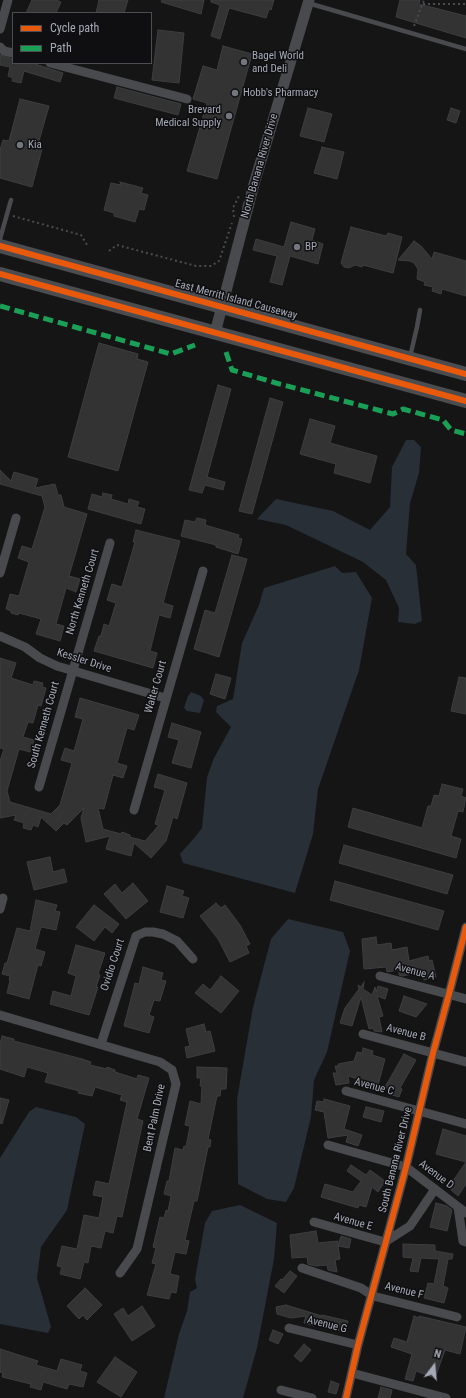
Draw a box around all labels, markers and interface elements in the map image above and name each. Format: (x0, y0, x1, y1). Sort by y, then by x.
legend (12, 12, 152, 64)
text: Cycle path (50, 21, 99, 35)
text: Path (50, 41, 72, 55)
place label: Bagel World and Deli (252, 49, 304, 75)
marker: Bagel World and Deli (239, 57, 249, 67)
place label: Hobb's Pharmacy (243, 86, 318, 100)
marker: Hobb's Pharmacy (230, 88, 240, 98)
place label: Brevard Medical Supply (155, 103, 221, 129)
marker: Brevard Medical Supply (224, 111, 234, 121)
street label: North Banana River Drive (239, 112, 281, 220)
place label: Kia (28, 138, 42, 152)
marker: Kia (15, 140, 25, 150)
place label: BP (305, 240, 317, 254)
marker: BP (292, 242, 302, 252)
street label: East Merritt Island Causeway (173, 277, 299, 323)
street label: North Kenneth Court (64, 548, 102, 636)
street label: Kessler Drive (55, 646, 113, 676)
street label: Walter Court (142, 659, 170, 715)
street label: South Kenneth Court (25, 680, 63, 770)
street label: Ovidio Court (98, 937, 128, 993)
street label: Avenue A (394, 960, 436, 984)
street label: Avenue B (385, 1021, 427, 1045)
street label: Avenue C (353, 1075, 395, 1099)
street label: Bent Palm Drive (141, 1083, 169, 1153)
street label: South Banana River Drive (376, 1106, 416, 1214)
street label: Avenue D (416, 1158, 456, 1192)
street label: Avenue E (332, 1210, 374, 1234)
street label: Avenue F (383, 1280, 425, 1302)
street label: Avenue G (306, 1314, 348, 1336)
north arrow (414, 1346, 454, 1386)
text: N (432, 1347, 442, 1361)

